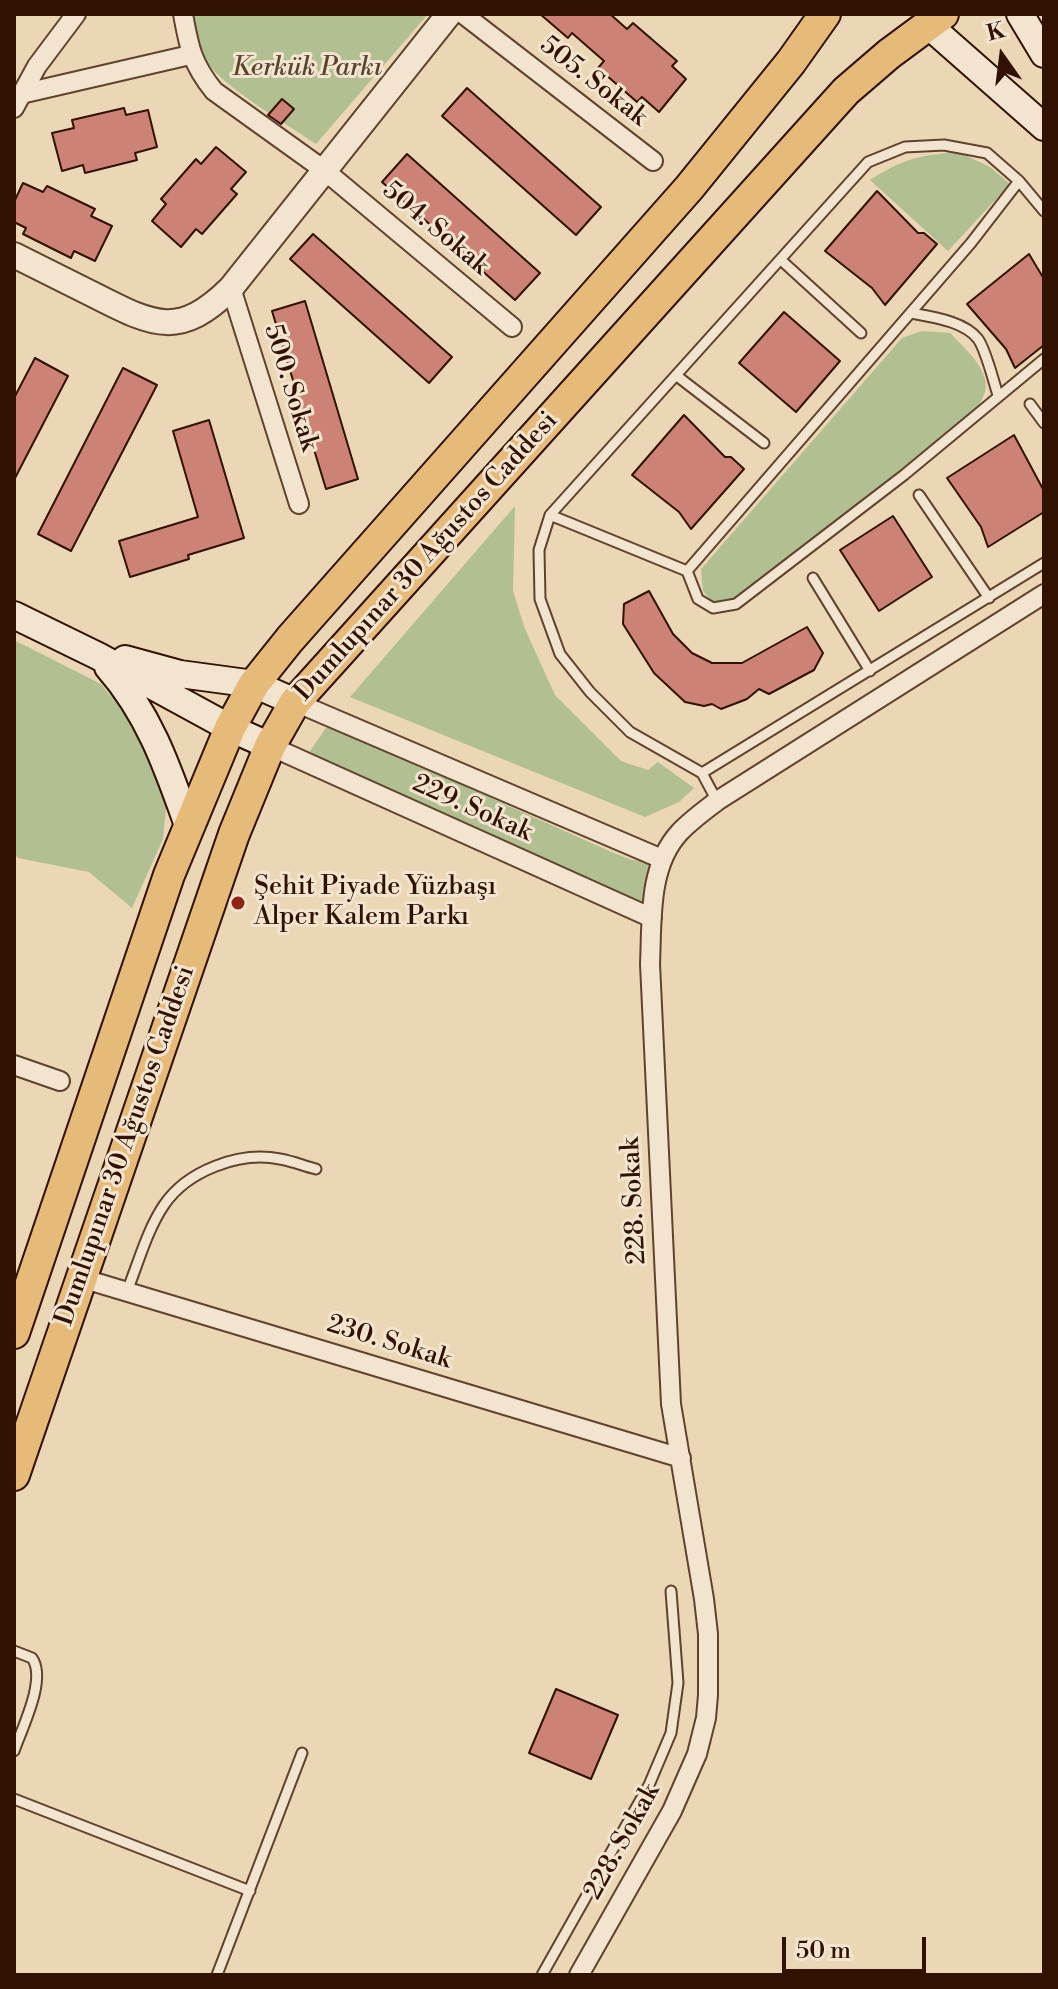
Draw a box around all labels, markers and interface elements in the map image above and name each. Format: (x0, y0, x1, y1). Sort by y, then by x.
north arrow (962, 16, 1042, 96)
text: K (984, 17, 1008, 47)
street label: 505. Sokak (533, 30, 653, 134)
park label: Kerkük Parkı (232, 53, 382, 85)
street label: 504. Sokak (376, 176, 494, 282)
street label: 500. Sokak (256, 321, 324, 455)
street label: Dumlupınar 30 Ağustos Caddesi (289, 406, 565, 708)
street label: 229. Sokak (408, 769, 536, 849)
place label: Şehit Piyade Yüzbaşı Alper Kalem Parkı (254, 872, 496, 934)
marker: Şehit Piyade Yüzbaşı Alper Kalem Parkı (229, 894, 247, 912)
street label: Dumlupınar 30 Ağustos Caddesi (50, 962, 202, 1330)
street label: 228. Sokak (616, 1137, 654, 1265)
street label: 230. Sokak (323, 1309, 455, 1377)
street label: 228. Sokak (578, 1779, 668, 1905)
scale bar (786, 1921, 930, 1971)
text: 50 m (796, 1936, 851, 1966)

